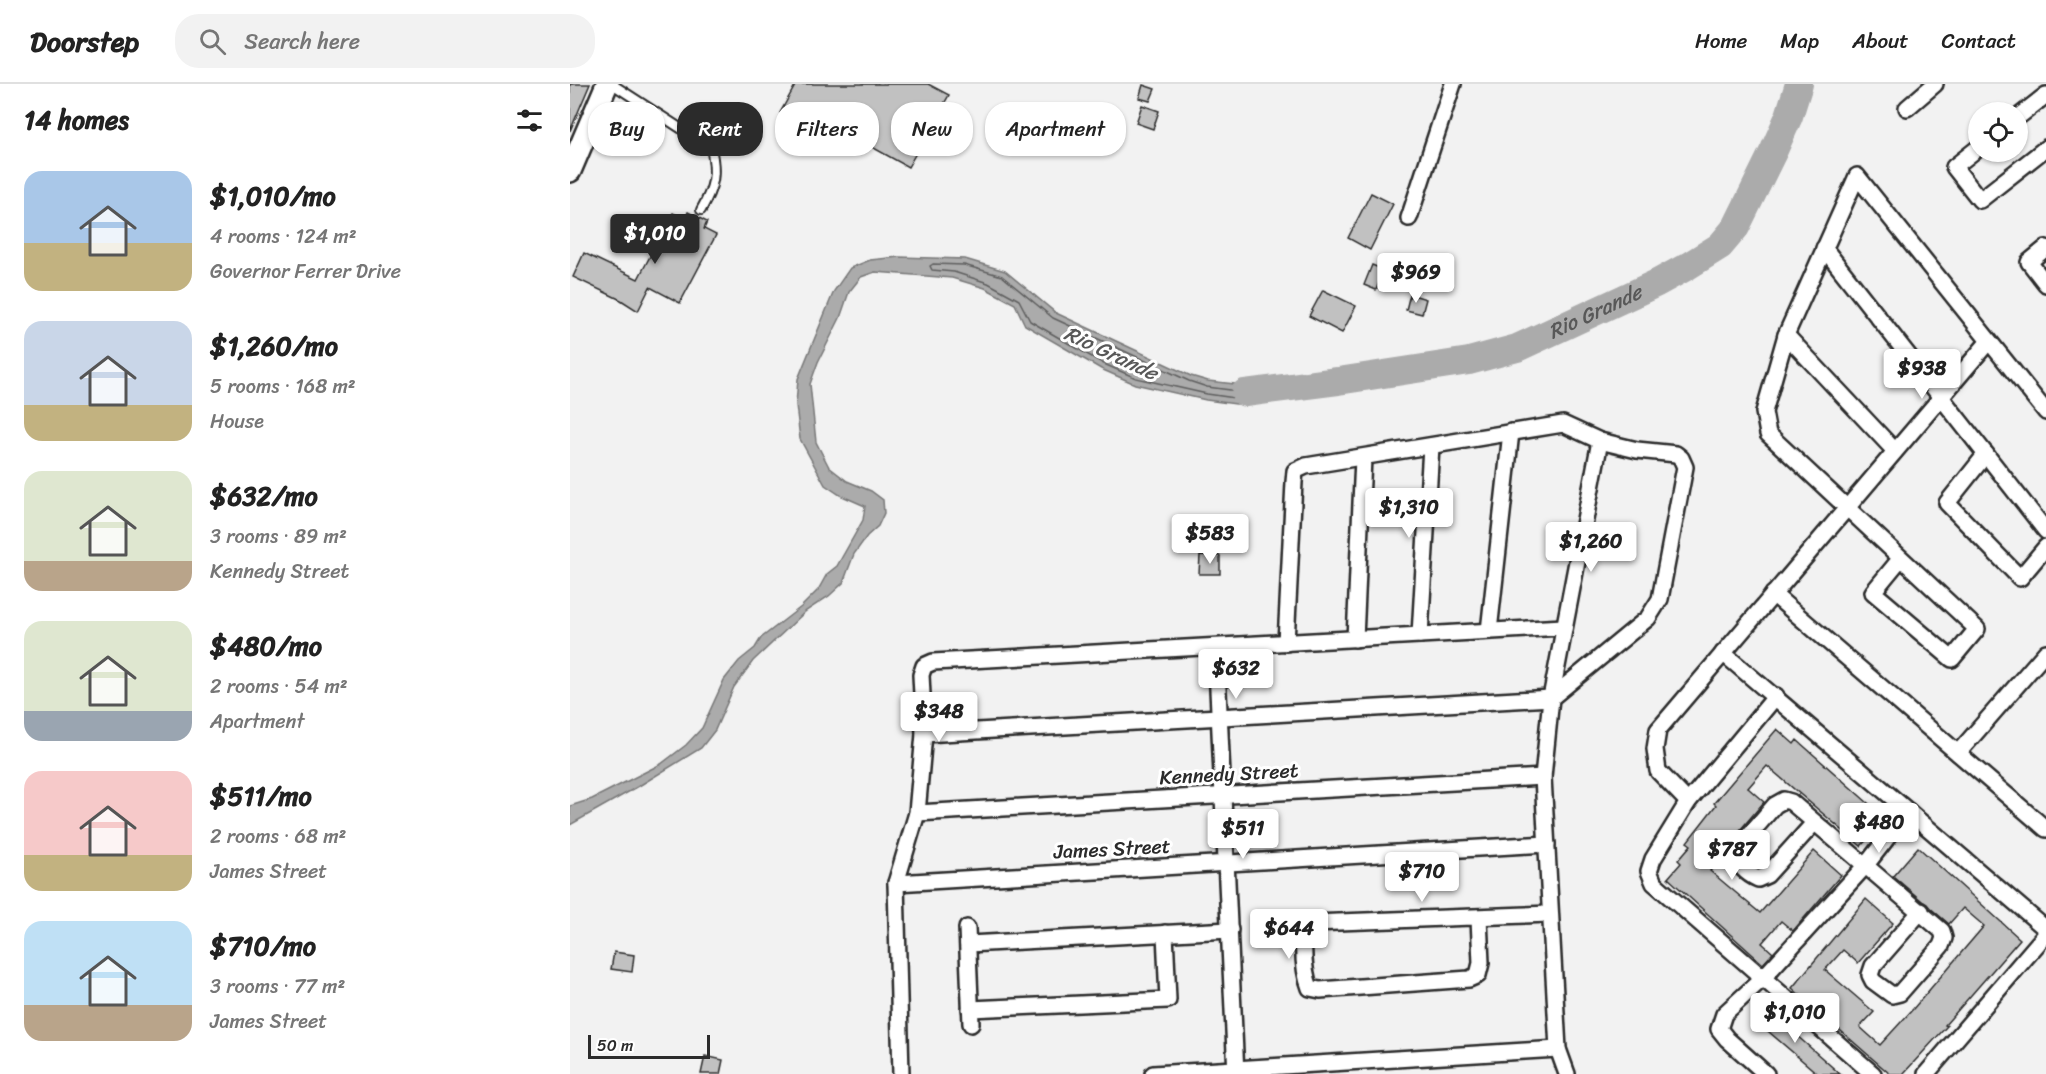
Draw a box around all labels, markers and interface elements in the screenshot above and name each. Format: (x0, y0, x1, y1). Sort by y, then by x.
search box (175, 14, 595, 68)
text: Doorstep (30, 17, 139, 66)
text: Search here (244, 22, 360, 61)
text: Home (1695, 22, 1747, 60)
text: Map (1780, 22, 1819, 60)
text: About (1852, 22, 1909, 60)
text: Contact (1942, 22, 2016, 60)
icon: search (196, 25, 229, 58)
text: 14 homes (24, 97, 129, 143)
chip: Buy (588, 102, 665, 156)
chip: Rent (677, 102, 763, 156)
chip: Filters (775, 102, 879, 156)
chip: New (891, 102, 973, 156)
chip: Apartment (985, 102, 1126, 156)
map controls (1968, 102, 2028, 162)
button: locate (1968, 102, 2028, 162)
icon: filters (513, 104, 546, 137)
text: $1,010/mo (210, 173, 336, 219)
icon: home (72, 195, 144, 267)
pin: $1,010 (606, 214, 704, 265)
text: $1,010 (624, 216, 686, 251)
text: 4 rooms · 124 m² (210, 219, 357, 254)
pin: $969 (1380, 253, 1452, 304)
text: Governor Ferrer Drive (210, 254, 401, 289)
text: $969 (1391, 255, 1441, 290)
water label: Rio Grande (1542, 273, 1650, 350)
water label: Rio Grande (1058, 315, 1166, 392)
text: $1,260/mo (210, 323, 338, 369)
icon: home (72, 345, 144, 417)
pin: $938 (1886, 349, 1958, 400)
text: $938 (1898, 351, 1946, 386)
text: 5 rooms · 168 m² (210, 369, 356, 404)
text: House (210, 404, 264, 439)
text: $632/mo (210, 473, 318, 519)
pin: $1,310 (1360, 488, 1458, 539)
text: $1,310 (1379, 490, 1439, 525)
icon: home (72, 495, 144, 567)
pin: $583 (1174, 514, 1246, 565)
text: $583 (1186, 516, 1234, 551)
text: 3 rooms · 89 m² (210, 519, 347, 554)
pin: $1,260 (1542, 522, 1640, 573)
text: $1,260 (1560, 524, 1622, 559)
text: Kennedy Street (210, 554, 349, 589)
text: $480/mo (210, 623, 322, 669)
icon: home (72, 645, 144, 717)
pin: $632 (1200, 649, 1272, 700)
text: $632 (1212, 651, 1260, 686)
text: 2 rooms · 54 m² (210, 669, 348, 704)
pin: $348 (903, 692, 975, 743)
text: $348 (915, 694, 964, 729)
text: Apartment (210, 704, 304, 739)
street label: Kennedy Street (1159, 753, 1300, 795)
text: $511/mo (210, 773, 312, 819)
icon: home (72, 795, 144, 867)
pin: $480 (1843, 803, 1915, 854)
text: $480 (1854, 805, 1904, 840)
pin: $511 (1207, 809, 1279, 860)
text: $511 (1222, 811, 1264, 846)
text: 2 rooms · 68 m² (210, 819, 346, 854)
street label: James Street (1052, 828, 1172, 870)
pin: $787 (1696, 830, 1768, 881)
text: $787 (1708, 832, 1756, 867)
pin: $710 (1386, 852, 1458, 903)
text: James Street (210, 854, 327, 889)
text: $710 (1399, 854, 1445, 889)
pin: $644 (1253, 909, 1325, 960)
text: $644 (1264, 911, 1314, 946)
text: $710/mo (210, 923, 316, 969)
icon: home (72, 945, 144, 1017)
text: 3 rooms · 77 m² (210, 969, 345, 1004)
pin: $1,010 (1746, 993, 1844, 1044)
text: $1,010 (1764, 995, 1826, 1030)
text: James Street (210, 1004, 327, 1039)
text: 50 m (597, 1031, 633, 1060)
scale bar (588, 1032, 710, 1060)

